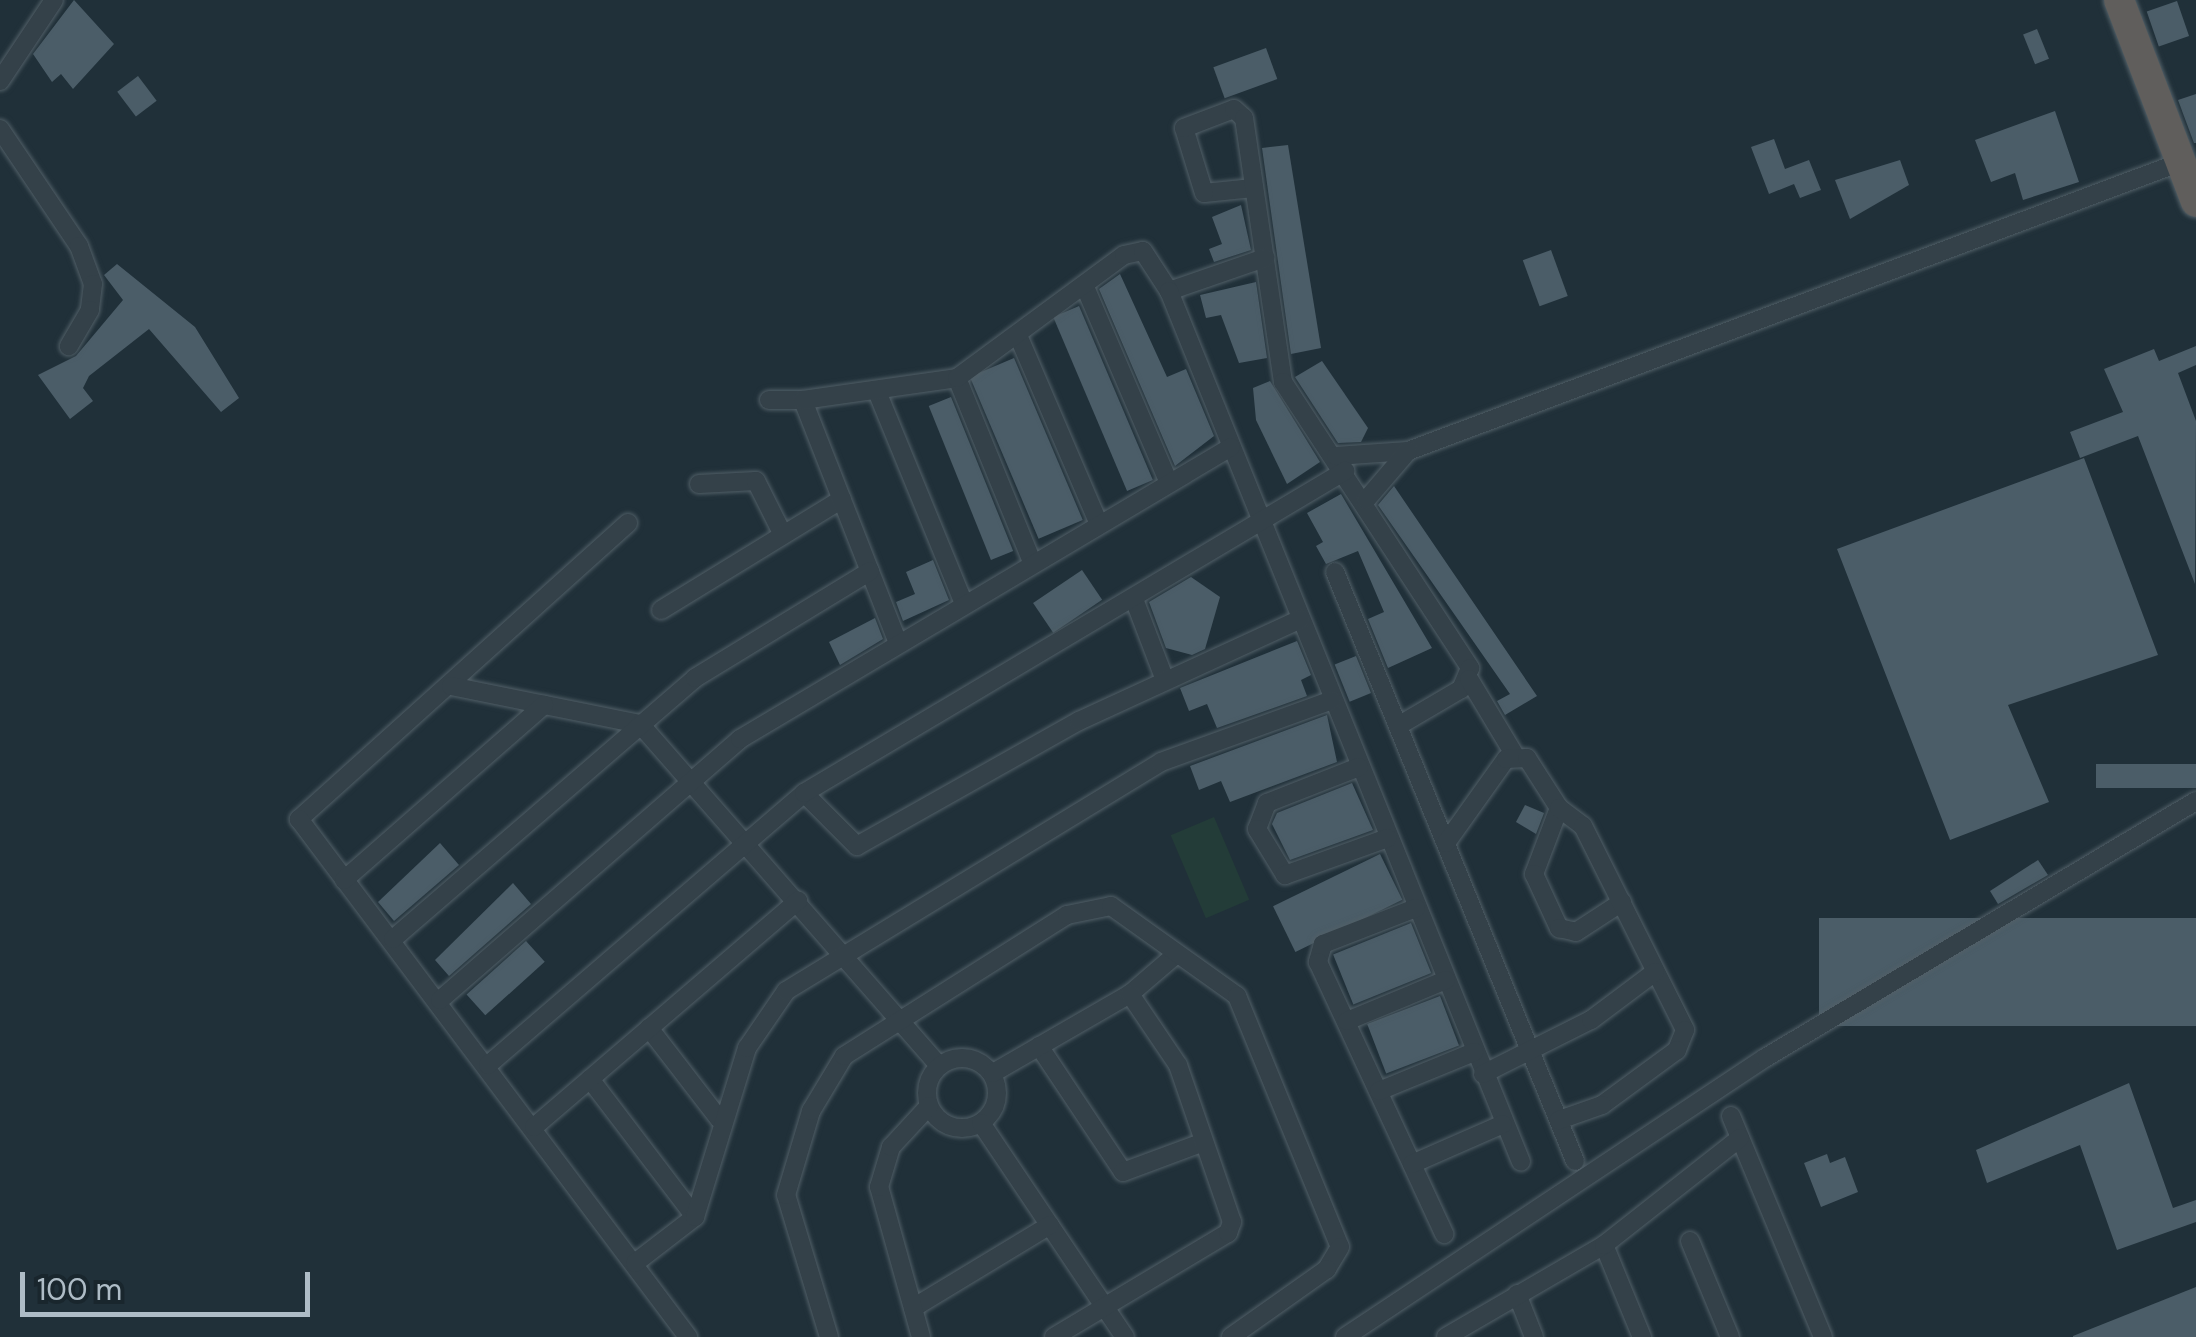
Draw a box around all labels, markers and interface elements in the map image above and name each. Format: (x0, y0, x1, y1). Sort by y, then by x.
scale bar (25, 1252, 315, 1314)
text: 100 m (37, 1270, 122, 1309)

